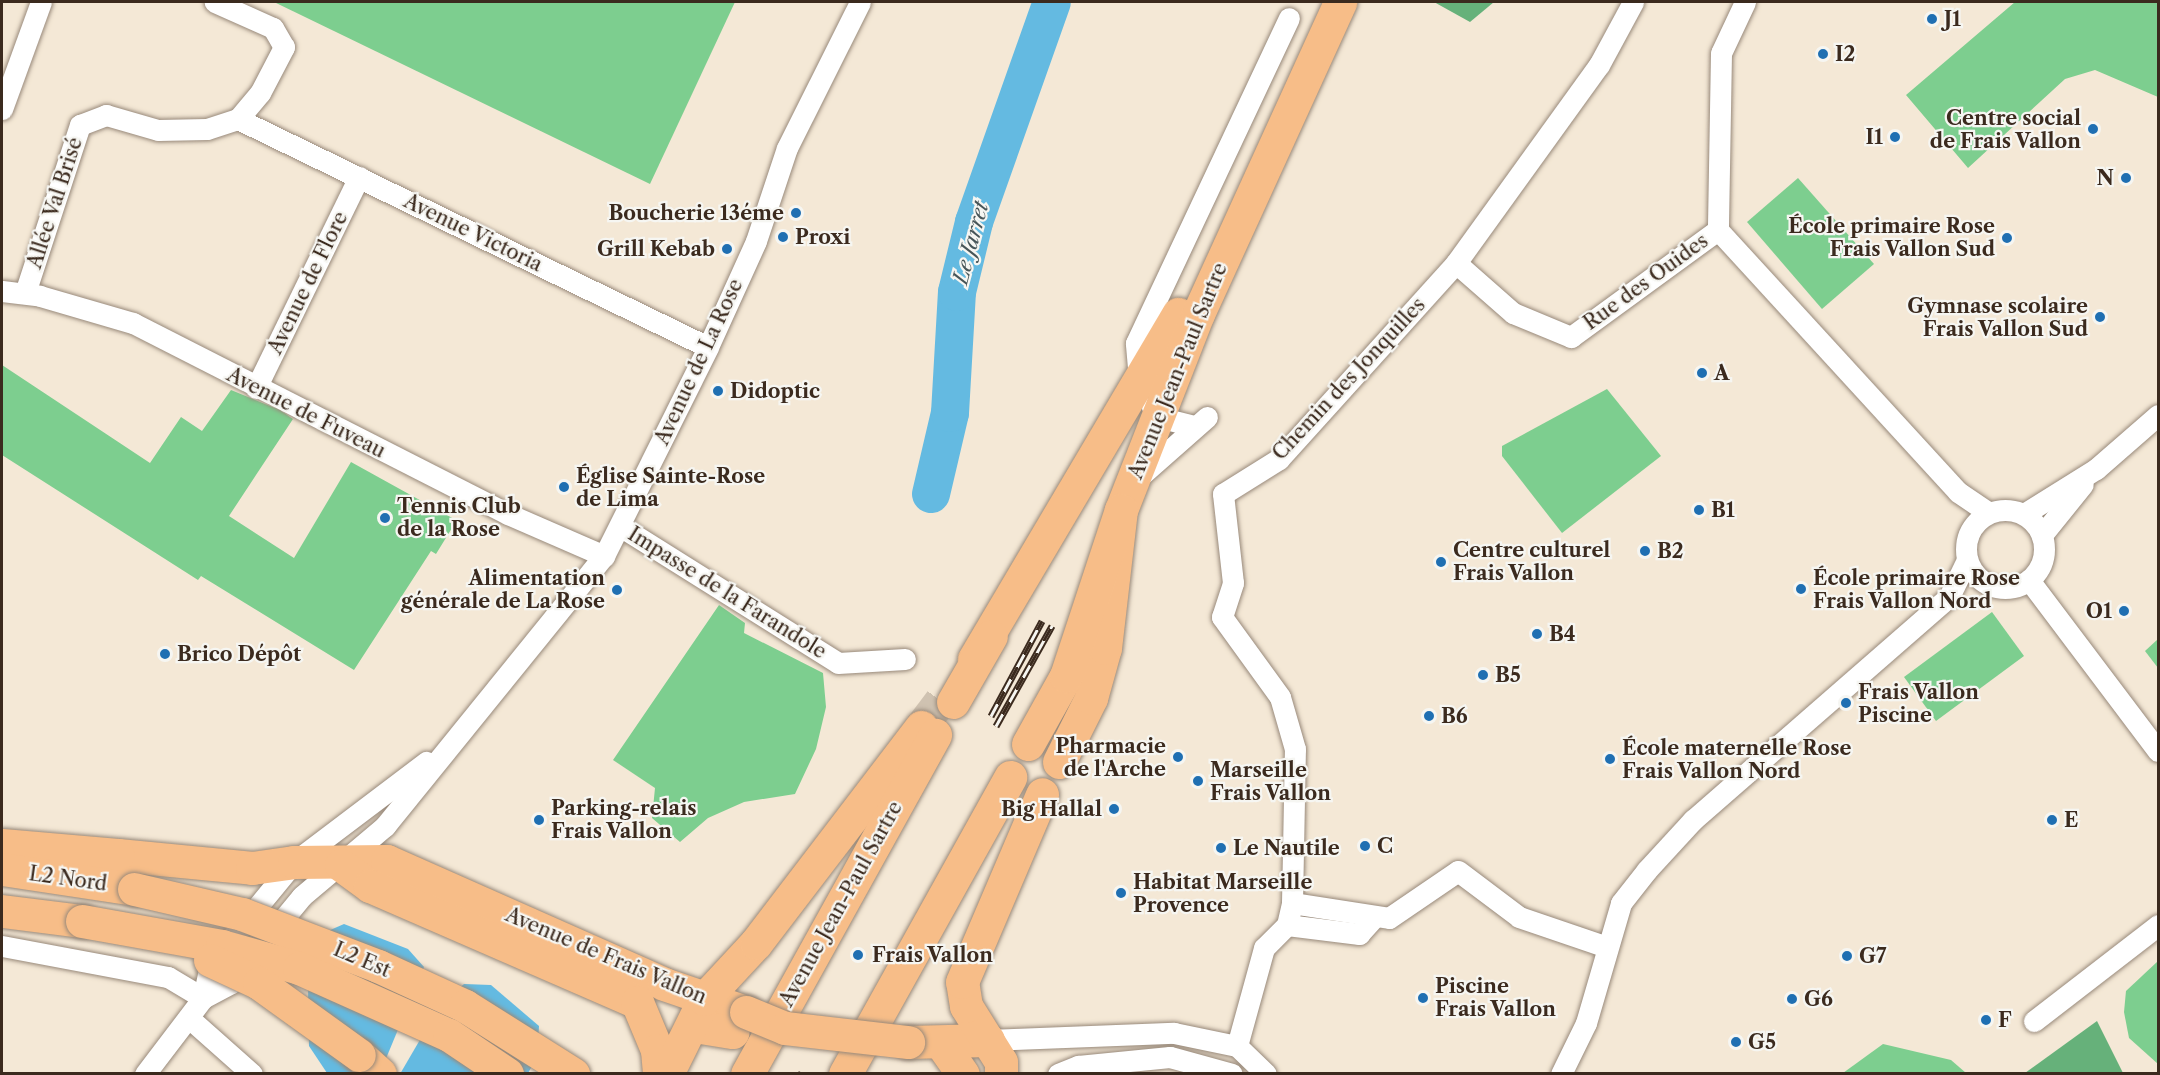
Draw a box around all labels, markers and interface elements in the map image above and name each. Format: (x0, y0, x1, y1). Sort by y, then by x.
place label: J1 (1944, 7, 1961, 31)
marker: J1 (1925, 12, 1939, 26)
place label: I2 (1835, 42, 1855, 66)
marker: I2 (1816, 47, 1830, 61)
place label: Centre social de Frais Vallon (1929, 106, 2081, 153)
marker: Centre social de Frais Vallon (2086, 122, 2100, 136)
place label: I1 (1866, 125, 1883, 149)
marker: I1 (1888, 130, 1902, 144)
street label: Allée Val Brisé (22, 134, 88, 272)
place label: N (2097, 166, 2114, 190)
marker: N (2119, 171, 2133, 185)
street label: Avenue Victoria (400, 189, 546, 277)
water label: Le Jarret (948, 199, 994, 287)
place label: Boucherie 13éme (608, 201, 784, 225)
marker: Boucherie 13éme (789, 206, 803, 220)
street label: Avenue de Flore (263, 208, 353, 358)
place label: École primaire Rose Frais Vallon Sud (1788, 214, 1995, 261)
place label: Proxi (795, 225, 850, 249)
street label: Rue des Ouides (1579, 229, 1713, 335)
marker: Proxi (776, 230, 790, 244)
marker: École primaire Rose Frais Vallon Sud (2000, 231, 2014, 245)
place label: Grill Kebab (597, 237, 715, 261)
marker: Grill Kebab (720, 242, 734, 256)
street label: Avenue Jean-Paul Sartre (1124, 259, 1232, 483)
street label: Avenue de La Rose (650, 275, 748, 449)
street label: Chemin des Jonquilles (1268, 293, 1430, 465)
place label: Gymnase scolaire Frais Vallon Sud (1907, 294, 2088, 341)
marker: Gymnase scolaire Frais Vallon Sud (2093, 310, 2107, 324)
place label: A (1714, 361, 1729, 385)
street label: Avenue de Fuveau (223, 363, 389, 463)
marker: A (1695, 366, 1709, 380)
place label: Didoptic (730, 379, 820, 403)
marker: Didoptic (711, 384, 725, 398)
place label: Église Sainte-Rose de Lima (576, 464, 765, 511)
marker: Église Sainte-Rose de Lima (557, 480, 571, 494)
place label: Tennis Club de la Rose (397, 494, 521, 541)
place label: B1 (1711, 498, 1735, 522)
marker: B1 (1692, 503, 1706, 517)
marker: Tennis Club de la Rose (378, 511, 392, 525)
street label: Impasse de la Farandole (623, 522, 831, 664)
place label: Centre culturel Frais Vallon (1453, 538, 1610, 585)
place label: B2 (1657, 539, 1684, 563)
marker: B2 (1638, 544, 1652, 558)
marker: Centre culturel Frais Vallon (1434, 555, 1448, 569)
place label: Alimentation générale de La Rose (401, 566, 605, 613)
place label: École primaire Rose Frais Vallon Nord (1813, 566, 2020, 613)
marker: École primaire Rose Frais Vallon Nord (1794, 582, 1808, 596)
marker: Alimentation générale de La Rose (610, 583, 624, 597)
place label: O1 (2086, 599, 2112, 623)
marker: O1 (2117, 604, 2131, 618)
place label: B4 (1549, 622, 1576, 646)
marker: B4 (1530, 627, 1544, 641)
place label: Brico Dépôt (177, 642, 301, 666)
marker: Brico Dépôt (158, 647, 172, 661)
place label: B5 (1495, 663, 1521, 687)
marker: B5 (1476, 668, 1490, 682)
place label: Frais Vallon Piscine (1858, 680, 1980, 727)
marker: Frais Vallon Piscine (1839, 696, 1853, 710)
place label: B6 (1441, 704, 1468, 728)
marker: B6 (1422, 709, 1436, 723)
place label: Pharmacie de l'Arche (1056, 734, 1166, 781)
place label: École maternelle Rose Frais Vallon Nord (1622, 736, 1851, 783)
marker: Pharmacie de l'Arche (1171, 750, 1185, 764)
marker: École maternelle Rose Frais Vallon Nord (1603, 752, 1617, 766)
place label: Marseille Frais Vallon (1210, 758, 1332, 805)
marker: Marseille Frais Vallon (1191, 774, 1205, 788)
place label: Parking-relais Frais Vallon (551, 796, 697, 843)
street label: Avenue Jean-Paul Sartre (775, 797, 907, 1011)
place label: Big Hallal (1001, 797, 1102, 821)
marker: Big Hallal (1107, 802, 1121, 816)
place label: E (2064, 808, 2078, 832)
marker: Parking-relais Frais Vallon (532, 813, 546, 827)
marker: E (2045, 813, 2059, 827)
place label: C (1377, 834, 1393, 858)
place label: Le Nautile (1233, 836, 1340, 860)
marker: C (1358, 839, 1372, 853)
marker: Le Nautile (1214, 841, 1228, 855)
street label: L2 Nord (27, 862, 109, 896)
place label: Habitat Marseille Provence (1133, 870, 1312, 917)
marker: Habitat Marseille Provence (1114, 886, 1128, 900)
street label: Avenue de Frais Vallon (501, 903, 711, 1009)
street label: L2 Est (330, 937, 394, 983)
place label: Frais Vallon (872, 943, 994, 967)
place label: G7 (1859, 944, 1886, 968)
marker: Frais Vallon (849, 946, 867, 964)
marker: G7 (1840, 949, 1854, 963)
place label: Piscine Frais Vallon (1435, 975, 1557, 1022)
place label: G6 (1804, 987, 1833, 1011)
marker: Piscine Frais Vallon (1416, 991, 1430, 1005)
marker: G6 (1785, 992, 1799, 1006)
place label: F (1998, 1008, 2012, 1032)
marker: F (1979, 1013, 1993, 1027)
place label: G5 (1748, 1030, 1776, 1054)
marker: G5 (1729, 1035, 1743, 1049)

